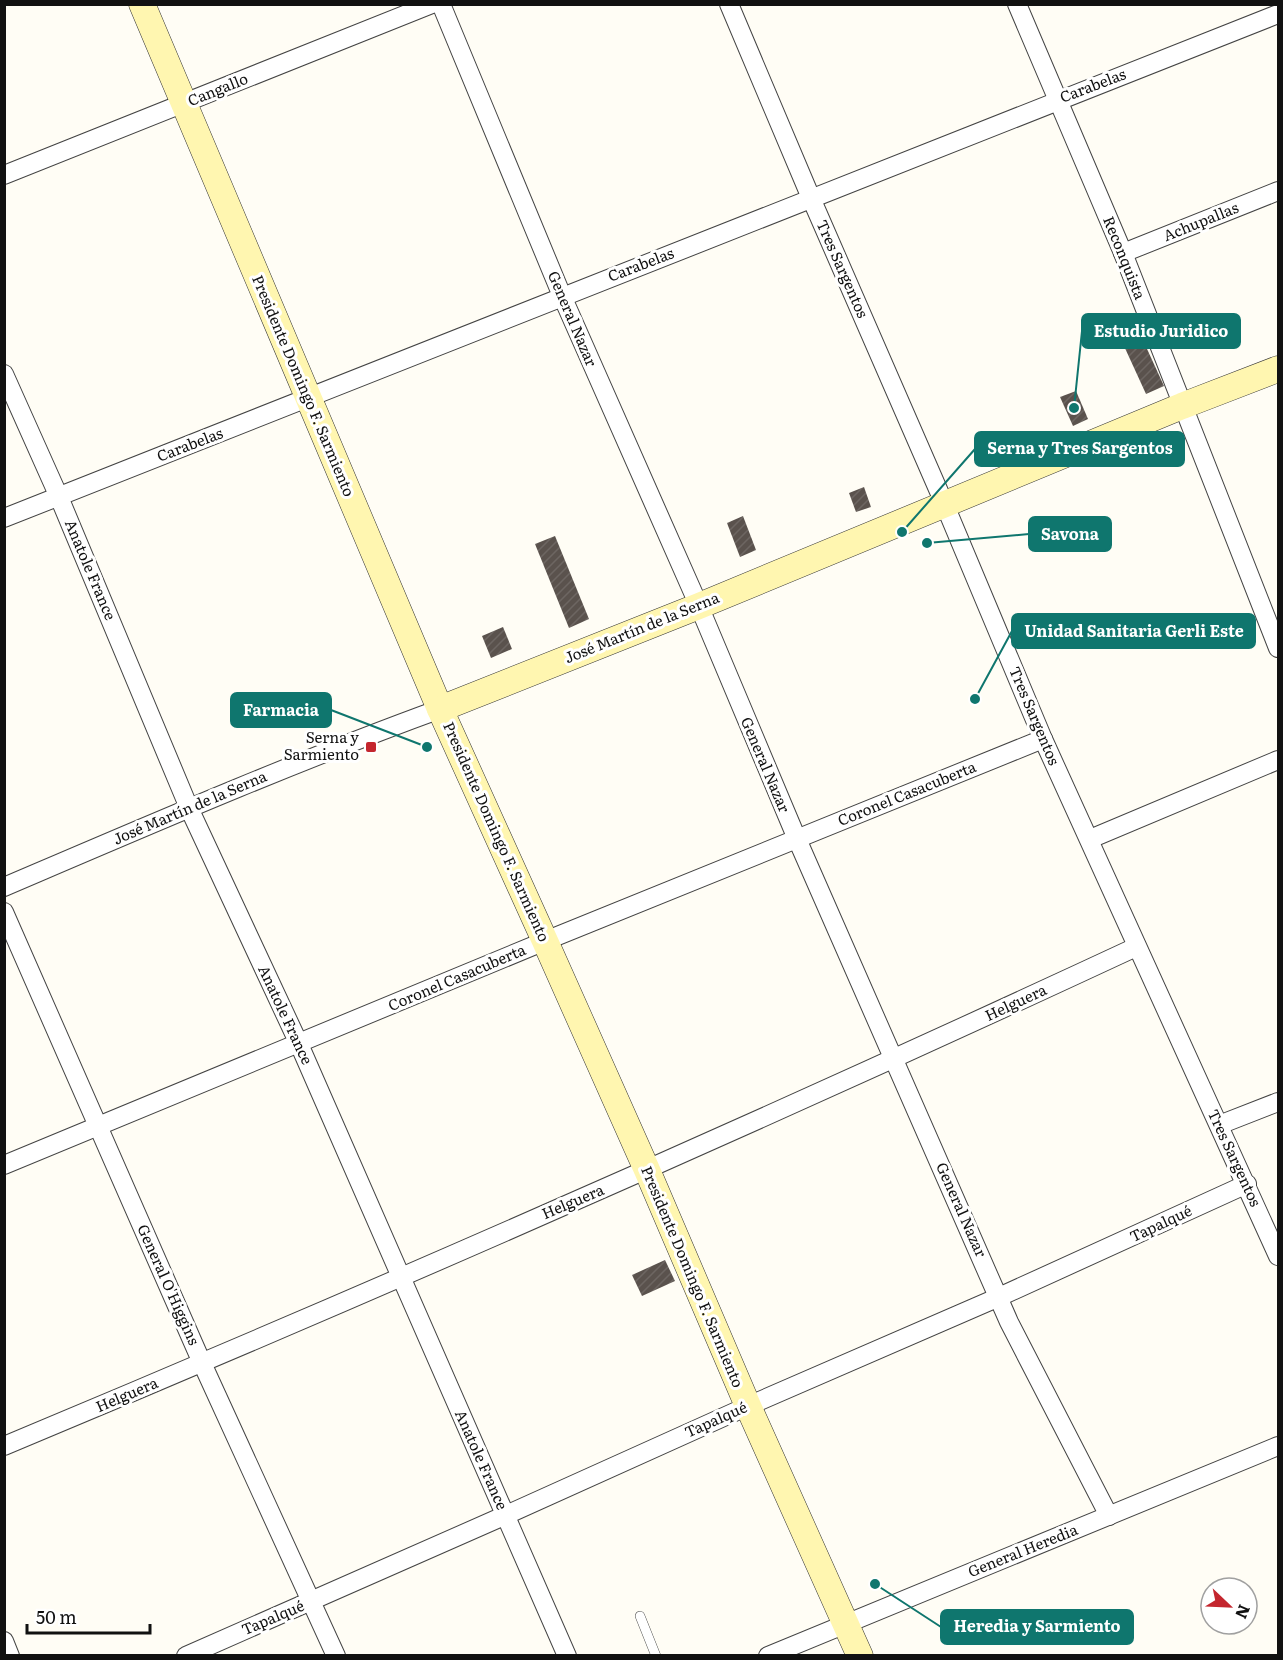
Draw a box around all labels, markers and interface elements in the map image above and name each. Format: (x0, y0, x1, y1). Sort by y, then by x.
street label: Carabelas (1056, 61, 1129, 108)
street label: Cangallo (184, 66, 251, 111)
street label: Achupallas (1159, 195, 1242, 246)
street label: Reconquista (1098, 212, 1153, 303)
street label: Tres Sargentos (811, 216, 875, 321)
street label: Carabelas (604, 240, 677, 287)
street label: General Nazar (543, 267, 604, 370)
street label: Presidente Domingo F. Sarmiento (247, 271, 362, 500)
callout: Estudio Juridico (1082, 314, 1240, 348)
text: Estudio Juridico (1094, 318, 1228, 342)
street label: Carabelas (153, 420, 226, 467)
callout: Serna y Tres Sargentos (975, 432, 1184, 466)
text: Serna y Tres Sargentos (987, 435, 1173, 459)
street label: Anatole France (60, 515, 123, 624)
callout: Savona (1029, 517, 1111, 551)
text: Savona (1041, 521, 1100, 545)
street label: José Martín de la Serna (560, 585, 723, 668)
callout: Unidad Sanitaria Gerli Este (1012, 614, 1255, 648)
text: Unidad Sanitaria Gerli Este (1024, 618, 1244, 642)
street label: Tres Sargentos (1004, 662, 1067, 769)
callout: Farmacia (231, 693, 331, 727)
text: Farmacia (243, 697, 320, 721)
street label: General Nazar (736, 713, 797, 816)
street label: Presidente Domingo F. Sarmiento (438, 718, 557, 945)
place label: Serna y Sarmiento (284, 725, 359, 765)
marker: Serna y Sarmiento (364, 740, 378, 754)
street label: Coronel Casacuberta (834, 754, 980, 831)
street label: José Martín de la Serna (109, 763, 271, 849)
street label: Coronel Casacuberta (384, 937, 530, 1016)
street label: Anatole France (253, 961, 320, 1068)
street label: Helguera (981, 977, 1051, 1026)
street label: Tres Sargentos (1203, 1105, 1268, 1210)
street label: General Nazar (931, 1158, 994, 1261)
street label: Presidente Domingo F. Sarmiento (636, 1162, 751, 1391)
street label: Helguera (538, 1177, 608, 1224)
street label: Tapalqué (1125, 1198, 1195, 1247)
street label: General O'Higgins (132, 1220, 206, 1349)
street label: Helguera (92, 1370, 162, 1417)
street label: Tapalqué (680, 1395, 751, 1443)
street label: Anatole France (450, 1406, 515, 1513)
street label: General Heredia (964, 1517, 1082, 1582)
north arrow (1199, 1576, 1259, 1636)
street label: Tapalqué (237, 1593, 308, 1640)
scale bar (27, 1597, 150, 1635)
text: N (1230, 1601, 1257, 1623)
text: 50 m (36, 1603, 77, 1630)
callout: Heredia y Sarmiento (941, 1610, 1133, 1644)
text: Heredia y Sarmiento (953, 1613, 1121, 1637)

